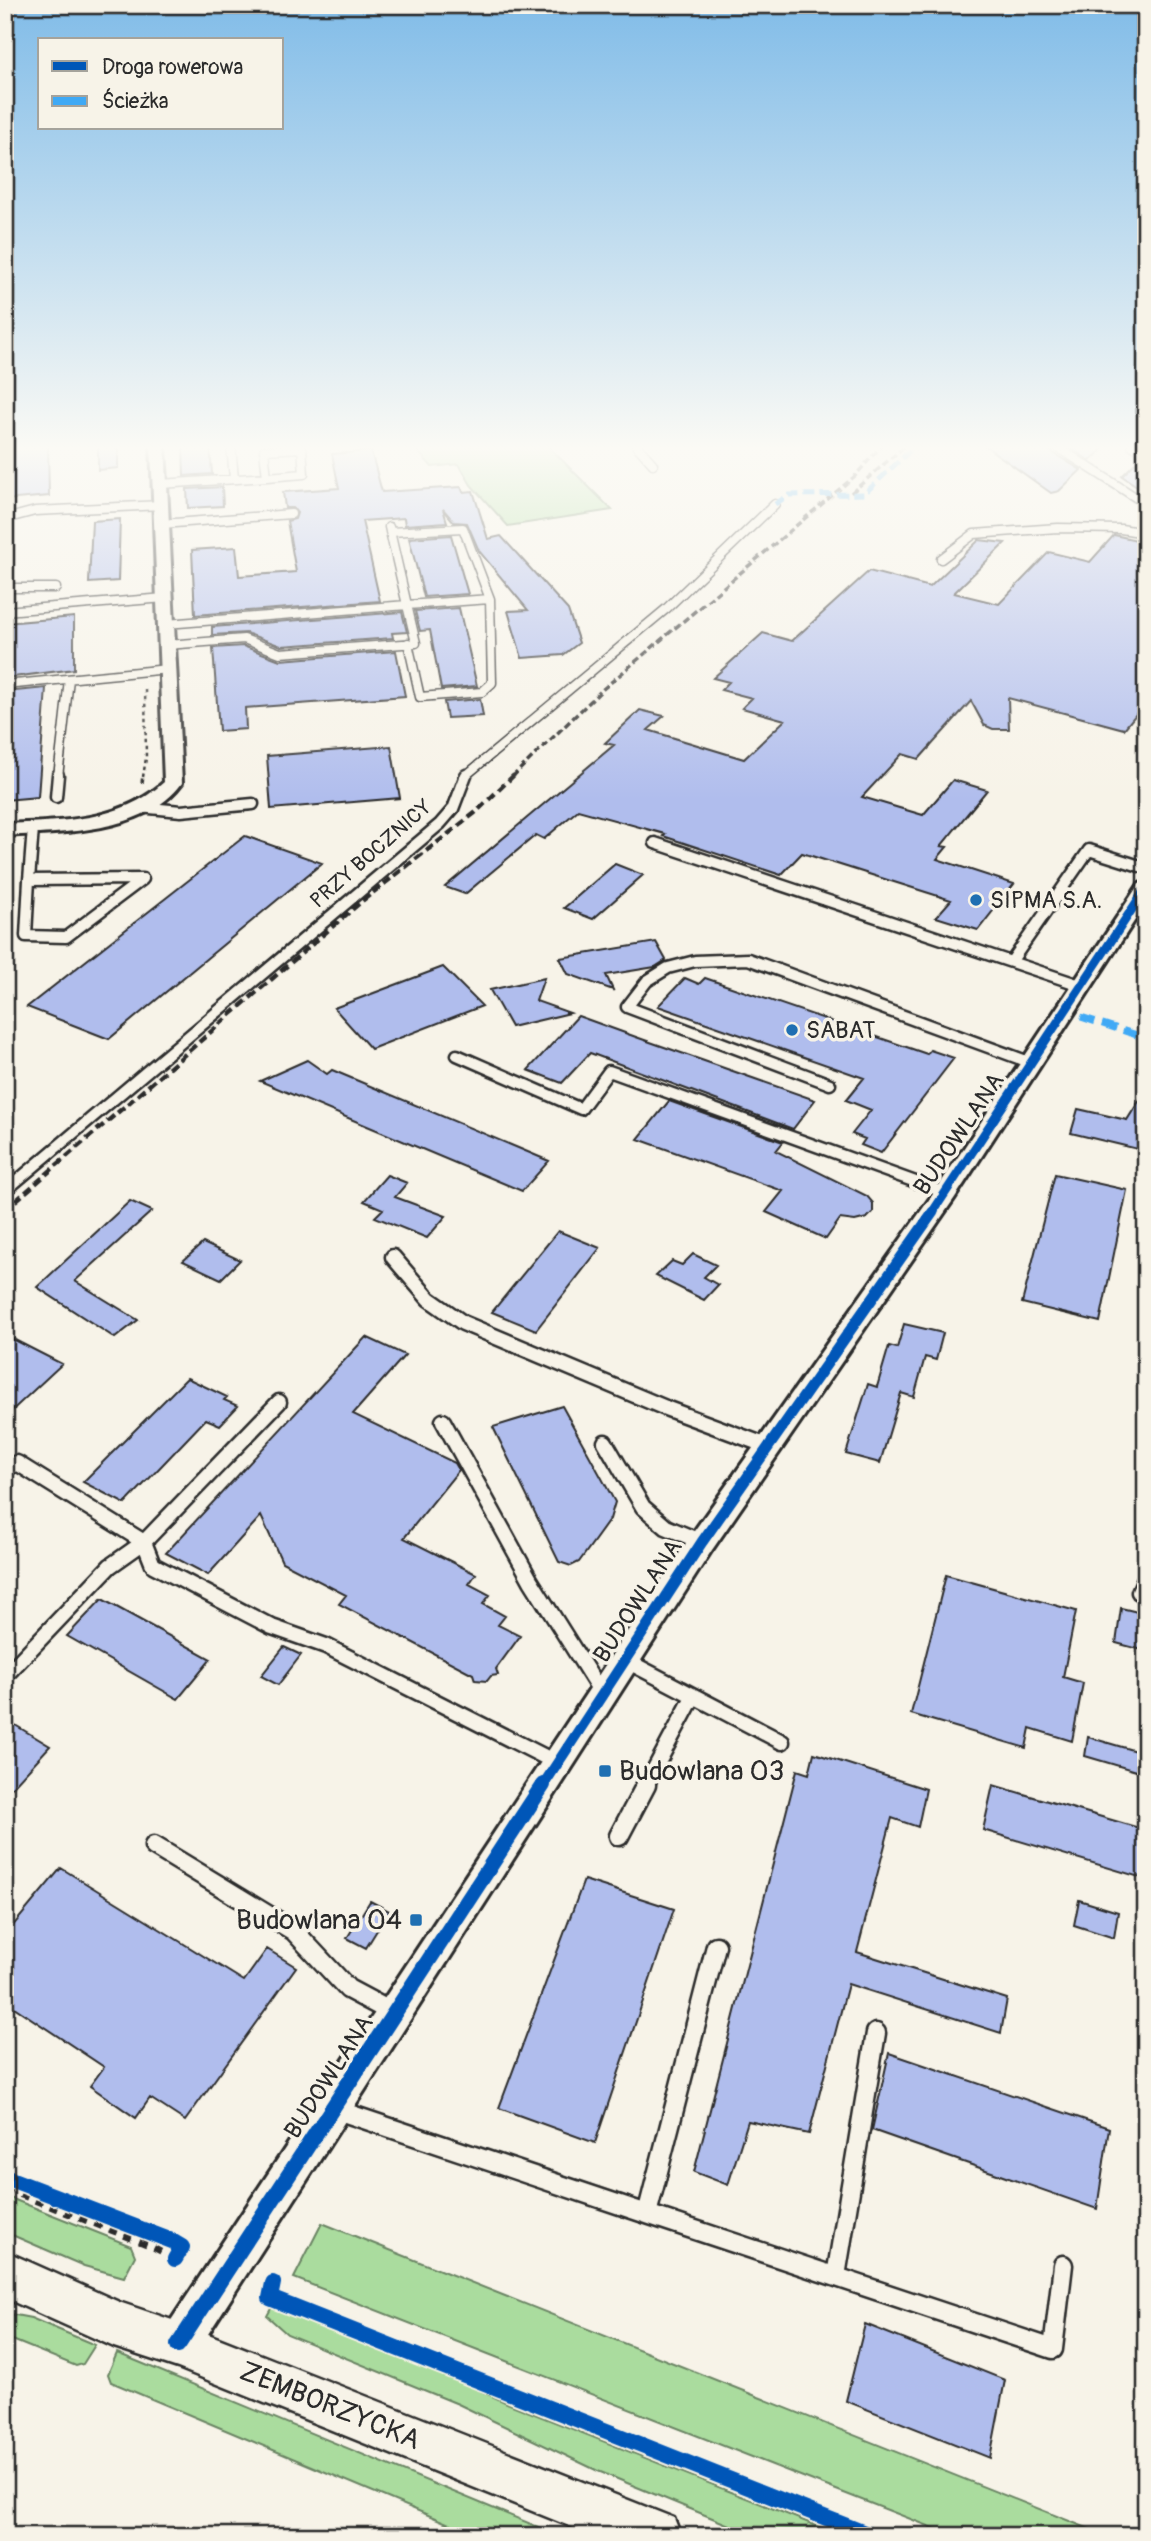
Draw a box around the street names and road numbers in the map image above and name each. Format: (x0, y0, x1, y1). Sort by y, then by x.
street label: PRZY BOCZNICY (305, 794, 437, 914)
street label: BUDOWLANA (908, 1067, 1010, 1201)
street label: BUDOWLANA (587, 1534, 689, 1668)
street label: BUDOWLANA (278, 2010, 380, 2144)
street label: ZEMBORZYCKA (235, 2354, 425, 2458)

